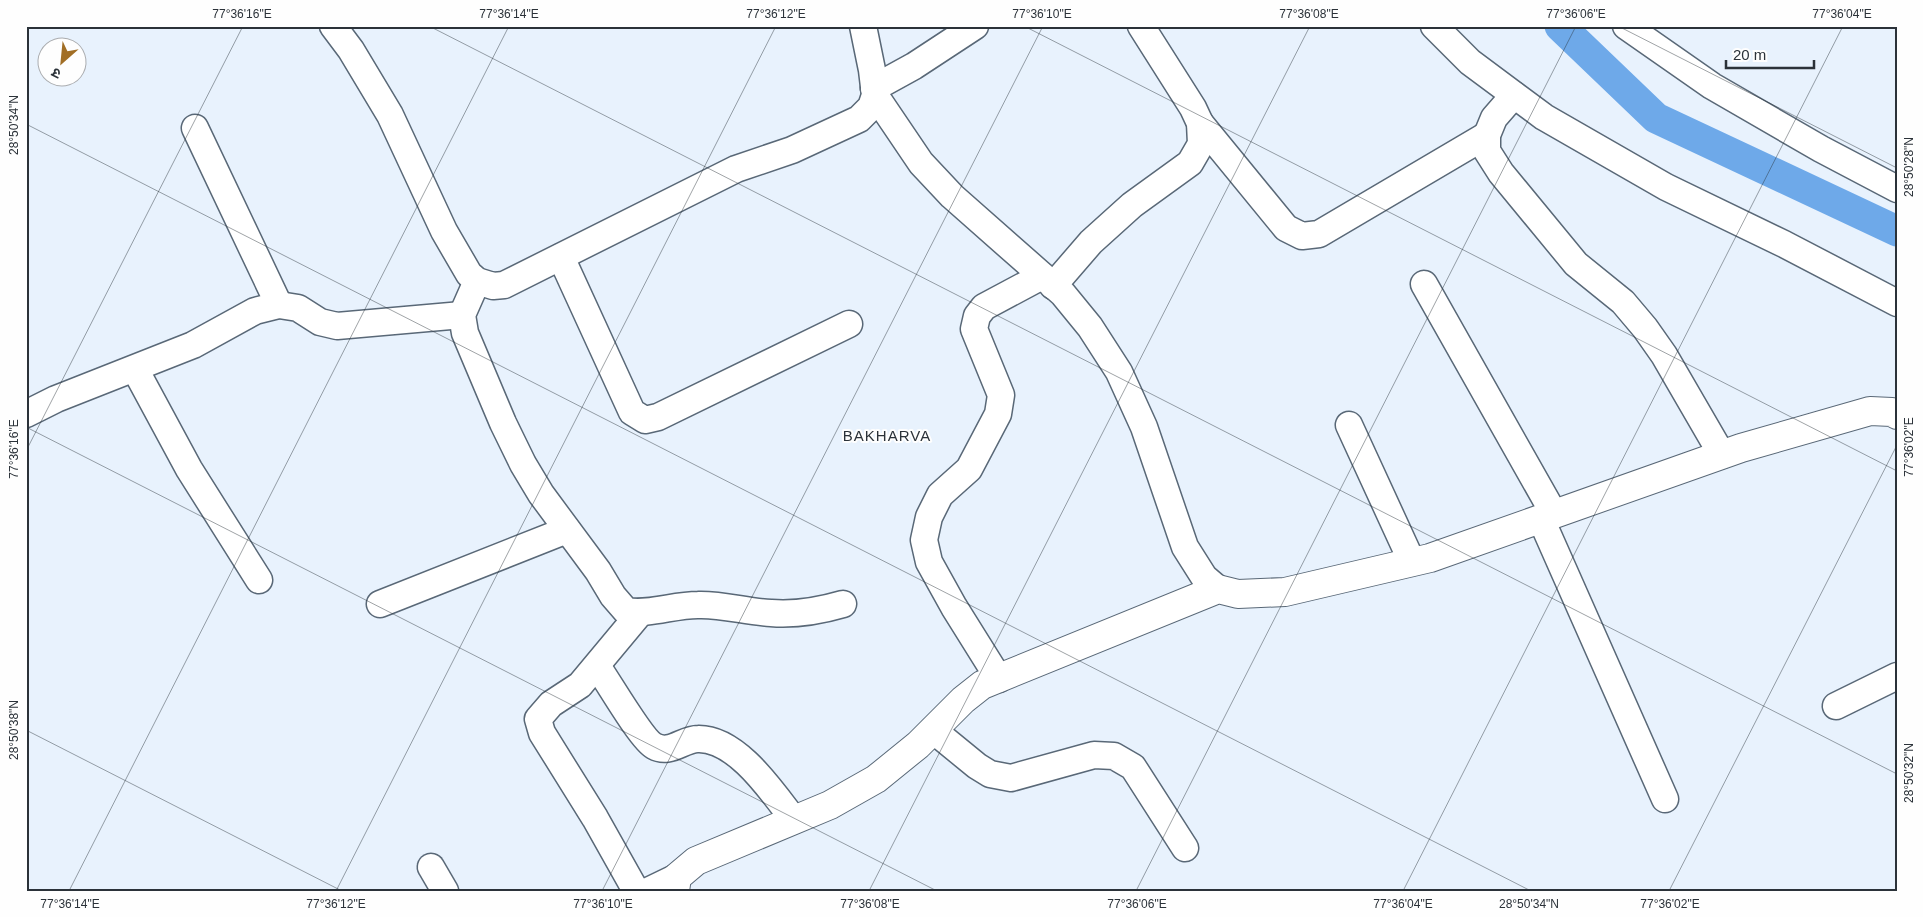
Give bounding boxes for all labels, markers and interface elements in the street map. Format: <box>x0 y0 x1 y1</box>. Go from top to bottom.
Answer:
text: 77°36'16"E <box>212 7 272 21</box>
text: 77°36'14"E <box>479 7 539 21</box>
text: 77°36'12"E <box>746 7 806 21</box>
text: 77°36'10"E <box>1012 7 1072 21</box>
text: 77°36'08"E <box>1279 7 1339 21</box>
text: 77°36'06"E <box>1546 7 1606 21</box>
text: 77°36'04"E <box>1812 7 1872 21</box>
north arrow <box>38 38 88 88</box>
scale bar <box>1726 38 1813 70</box>
text: 20 m <box>1733 46 1766 63</box>
text: उ <box>48 64 63 83</box>
text: 28°50'34"N <box>7 95 21 155</box>
text: 28°50'28"N <box>1902 137 1916 197</box>
text: 77°36'02"E <box>1902 417 1916 477</box>
text: 77°36'16"E <box>7 419 21 479</box>
district label: BAKHARVA <box>843 427 931 444</box>
text: 28°50'38"N <box>7 700 21 760</box>
text: 28°50'32"N <box>1902 743 1916 803</box>
text: 77°36'14"E <box>40 897 100 911</box>
text: 77°36'12"E <box>306 897 366 911</box>
text: 77°36'10"E <box>573 897 633 911</box>
text: 77°36'08"E <box>840 897 900 911</box>
text: 77°36'06"E <box>1107 897 1167 911</box>
text: 77°36'04"E <box>1373 897 1433 911</box>
text: 28°50'34"N <box>1499 897 1559 911</box>
text: 77°36'02"E <box>1640 897 1700 911</box>

